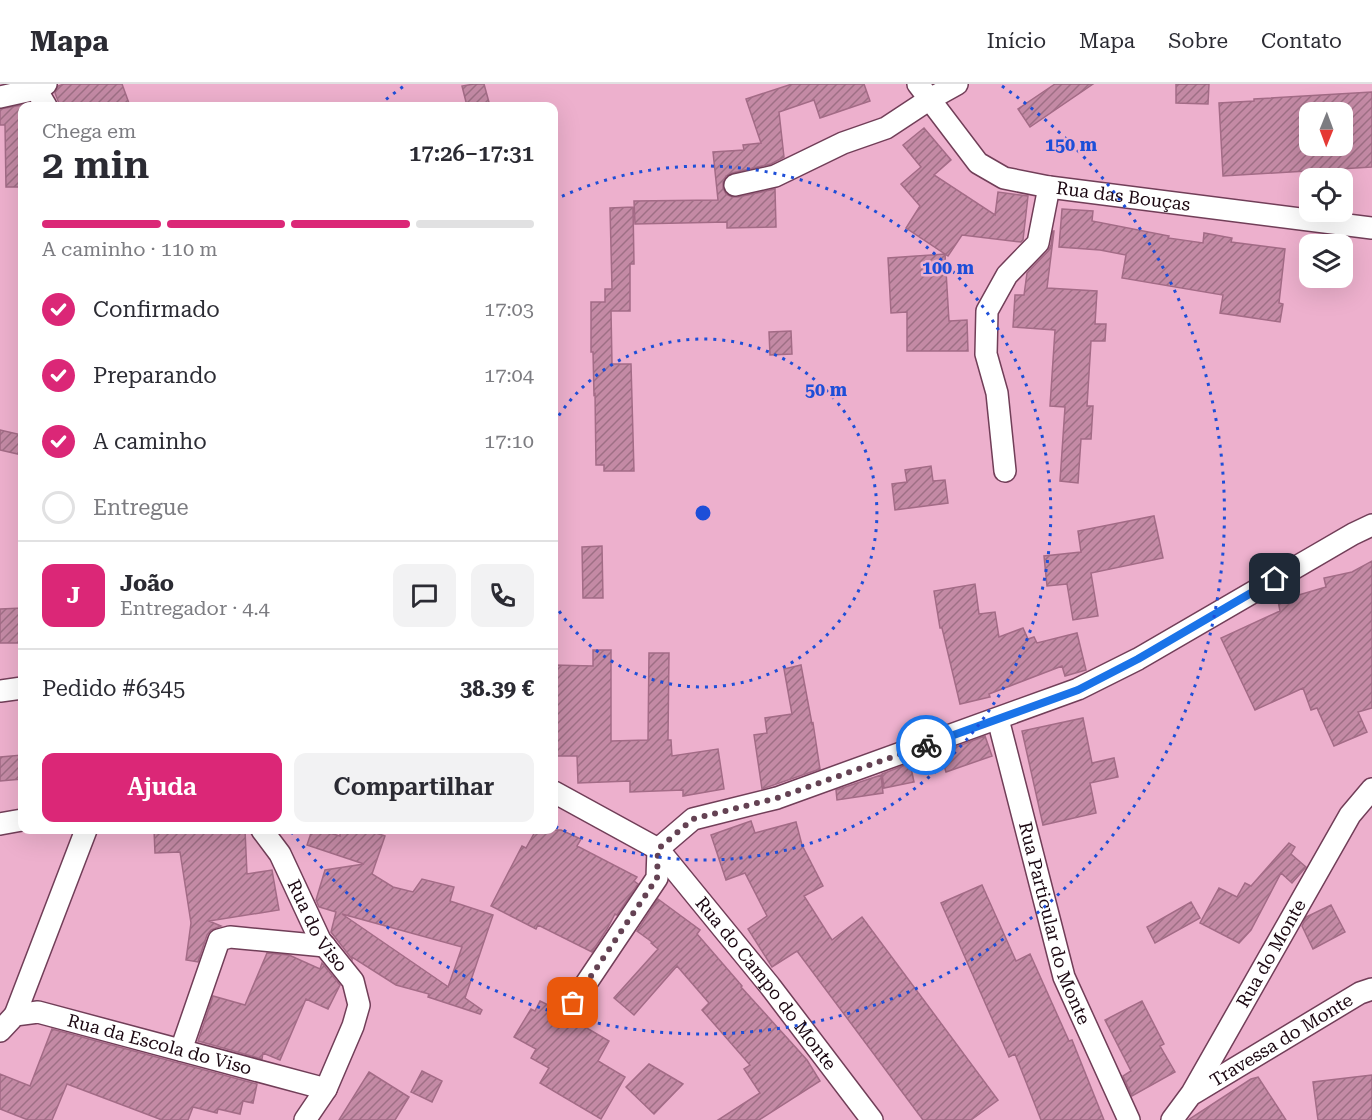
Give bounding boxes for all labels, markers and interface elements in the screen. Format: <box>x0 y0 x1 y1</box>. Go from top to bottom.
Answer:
text: Mapa <box>30 25 109 58</box>
text: Início <box>987 29 1046 53</box>
text: Mapa <box>1079 29 1135 53</box>
text: Sobre <box>1168 29 1228 53</box>
text: Contato <box>1261 29 1342 53</box>
north arrow <box>1299 102 1353 156</box>
map controls <box>1299 102 1353 288</box>
text: Chega em <box>42 119 136 143</box>
text: 150 m <box>1045 134 1098 155</box>
text: 17:26–17:31 <box>409 141 534 166</box>
text: 2 min <box>42 142 149 188</box>
button: locate <box>1299 168 1353 222</box>
street label: Rua das Bouças <box>1055 177 1192 215</box>
button: layers <box>1299 234 1353 288</box>
text: A caminho · 110 m <box>42 237 218 261</box>
text: 100 m <box>922 257 975 278</box>
icon: check <box>42 293 75 326</box>
text: Confirmado <box>93 297 220 322</box>
text: 17:03 <box>484 297 534 321</box>
icon: check <box>42 359 75 392</box>
text: Preparando <box>93 363 217 388</box>
text: 17:04 <box>484 363 534 387</box>
text: 50 m <box>805 379 848 400</box>
icon: check <box>42 425 75 458</box>
text: A caminho <box>93 429 207 454</box>
text: 17:10 <box>484 429 534 453</box>
text: Entregue <box>93 495 189 520</box>
centre of rings <box>693 503 713 523</box>
pin <box>1249 553 1300 604</box>
icon: home <box>1258 562 1291 595</box>
button: chat <box>393 564 456 627</box>
button: phone <box>471 564 534 627</box>
text: João <box>120 571 174 596</box>
text: J <box>67 583 80 608</box>
text: Entregador · 4.4 <box>120 596 270 620</box>
text: Pedido #6345 <box>42 676 185 701</box>
text: 38.39 € <box>460 676 534 701</box>
courier <box>896 715 956 775</box>
icon: bike <box>910 729 943 762</box>
button: Ajuda <box>42 753 282 822</box>
button: Compartilhar <box>294 753 534 822</box>
street label: Rua Particular do Monte <box>1015 820 1095 1028</box>
street label: Rua do Viso <box>283 876 352 976</box>
street label: Rua do Campo do Monte <box>691 892 841 1074</box>
street label: Rua do Monte <box>1232 895 1310 1011</box>
pin <box>547 977 598 1028</box>
icon: bag <box>556 986 589 1019</box>
street label: Travessa do Monte <box>1206 989 1356 1091</box>
street label: Rua da Escola do Viso <box>65 1009 254 1079</box>

